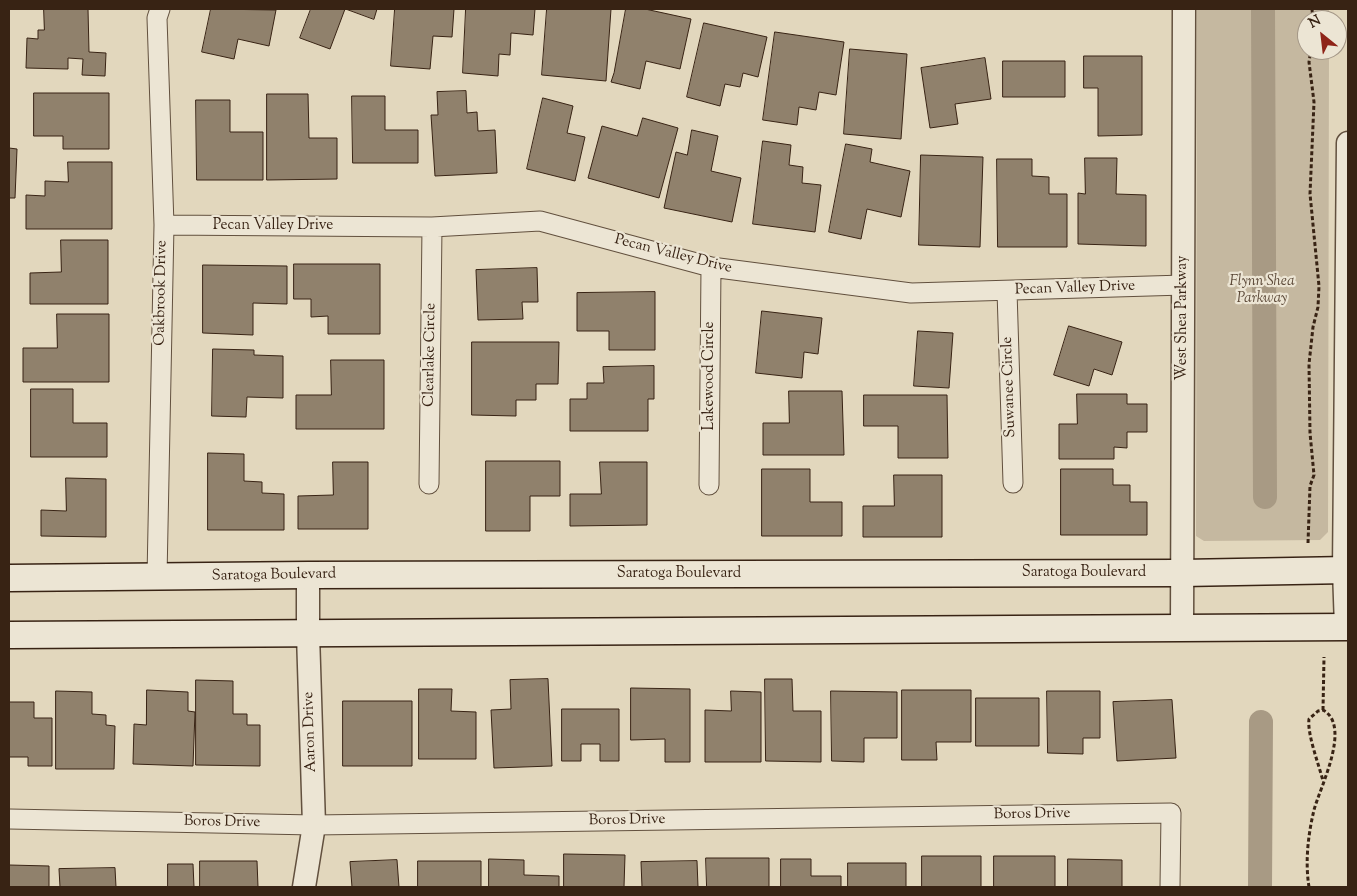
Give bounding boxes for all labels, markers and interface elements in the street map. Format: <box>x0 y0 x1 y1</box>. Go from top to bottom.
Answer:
north arrow <box>1297 10 1347 60</box>
text: N <box>1305 11 1325 34</box>
street label: Pecan Valley Drive <box>213 217 333 235</box>
street label: Pecan Valley Drive <box>612 232 734 278</box>
street label: Oakbrook Drive <box>152 240 172 346</box>
street label: West Shea Parkway <box>1174 256 1192 380</box>
park label: Flynn Shea Parkway <box>1229 273 1295 308</box>
street label: Pecan Valley Drive <box>1015 278 1135 300</box>
street label: Clearlake Circle <box>421 303 441 407</box>
street label: Lakewood Circle <box>701 322 719 430</box>
street label: Suwanee Circle <box>999 336 1021 438</box>
street label: Saratoga Boulevard <box>1022 564 1146 582</box>
street label: Saratoga Boulevard <box>617 565 741 583</box>
street label: Saratoga Boulevard <box>212 566 336 586</box>
street label: Aaron Drive <box>301 691 321 773</box>
street label: Boros Drive <box>994 805 1070 825</box>
street label: Boros Drive <box>589 811 665 831</box>
street label: Boros Drive <box>184 813 260 833</box>

